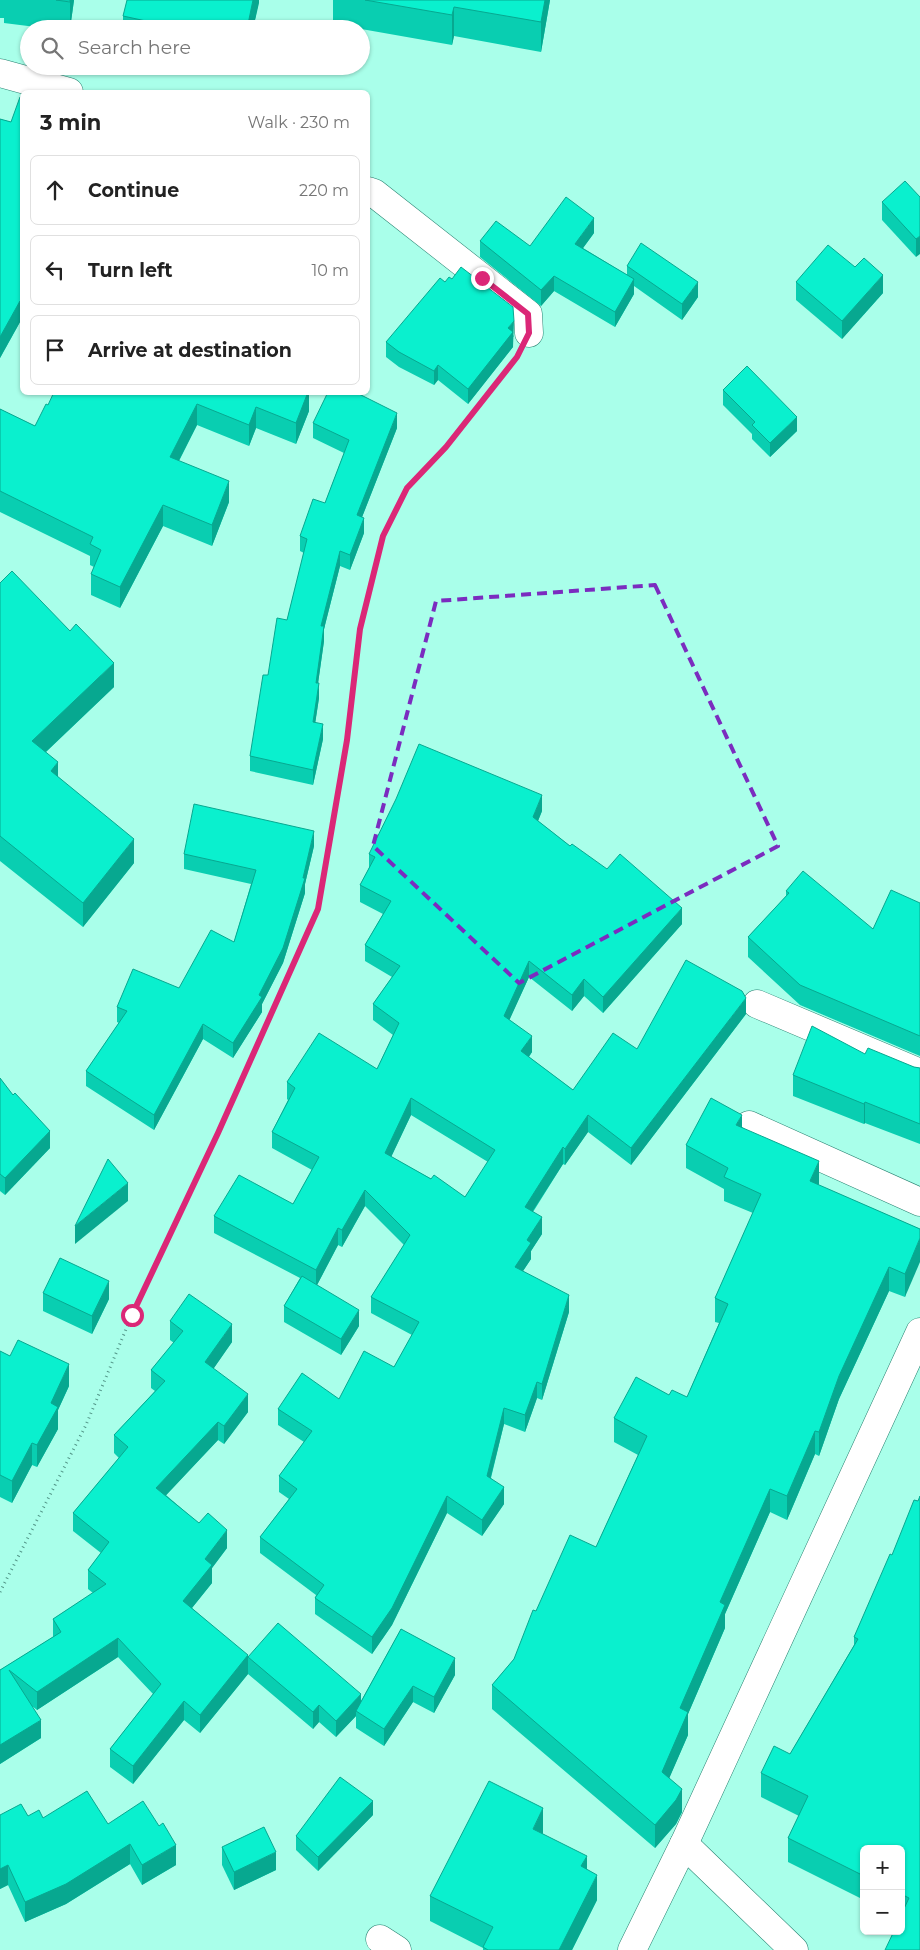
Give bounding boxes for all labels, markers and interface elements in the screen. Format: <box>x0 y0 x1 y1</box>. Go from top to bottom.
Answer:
search box <box>20 20 370 75</box>
icon: search <box>38 34 66 62</box>
text: Search here <box>78 36 191 59</box>
text: 3 min <box>40 110 101 135</box>
text: Walk · 230 m <box>248 113 350 132</box>
icon: ahead <box>41 176 69 204</box>
text: Continue <box>88 179 179 202</box>
text: 220 m <box>299 181 349 200</box>
icon: left <box>41 256 69 284</box>
text: Turn left <box>88 259 173 282</box>
text: 10 m <box>311 261 349 280</box>
route end <box>471 267 494 290</box>
icon: arrive <box>41 336 69 364</box>
text: Arrive at destination <box>88 339 292 362</box>
route start <box>121 1304 144 1327</box>
map controls <box>860 1845 905 1935</box>
button: + <box>860 1845 905 1890</box>
button: − <box>860 1890 905 1935</box>

